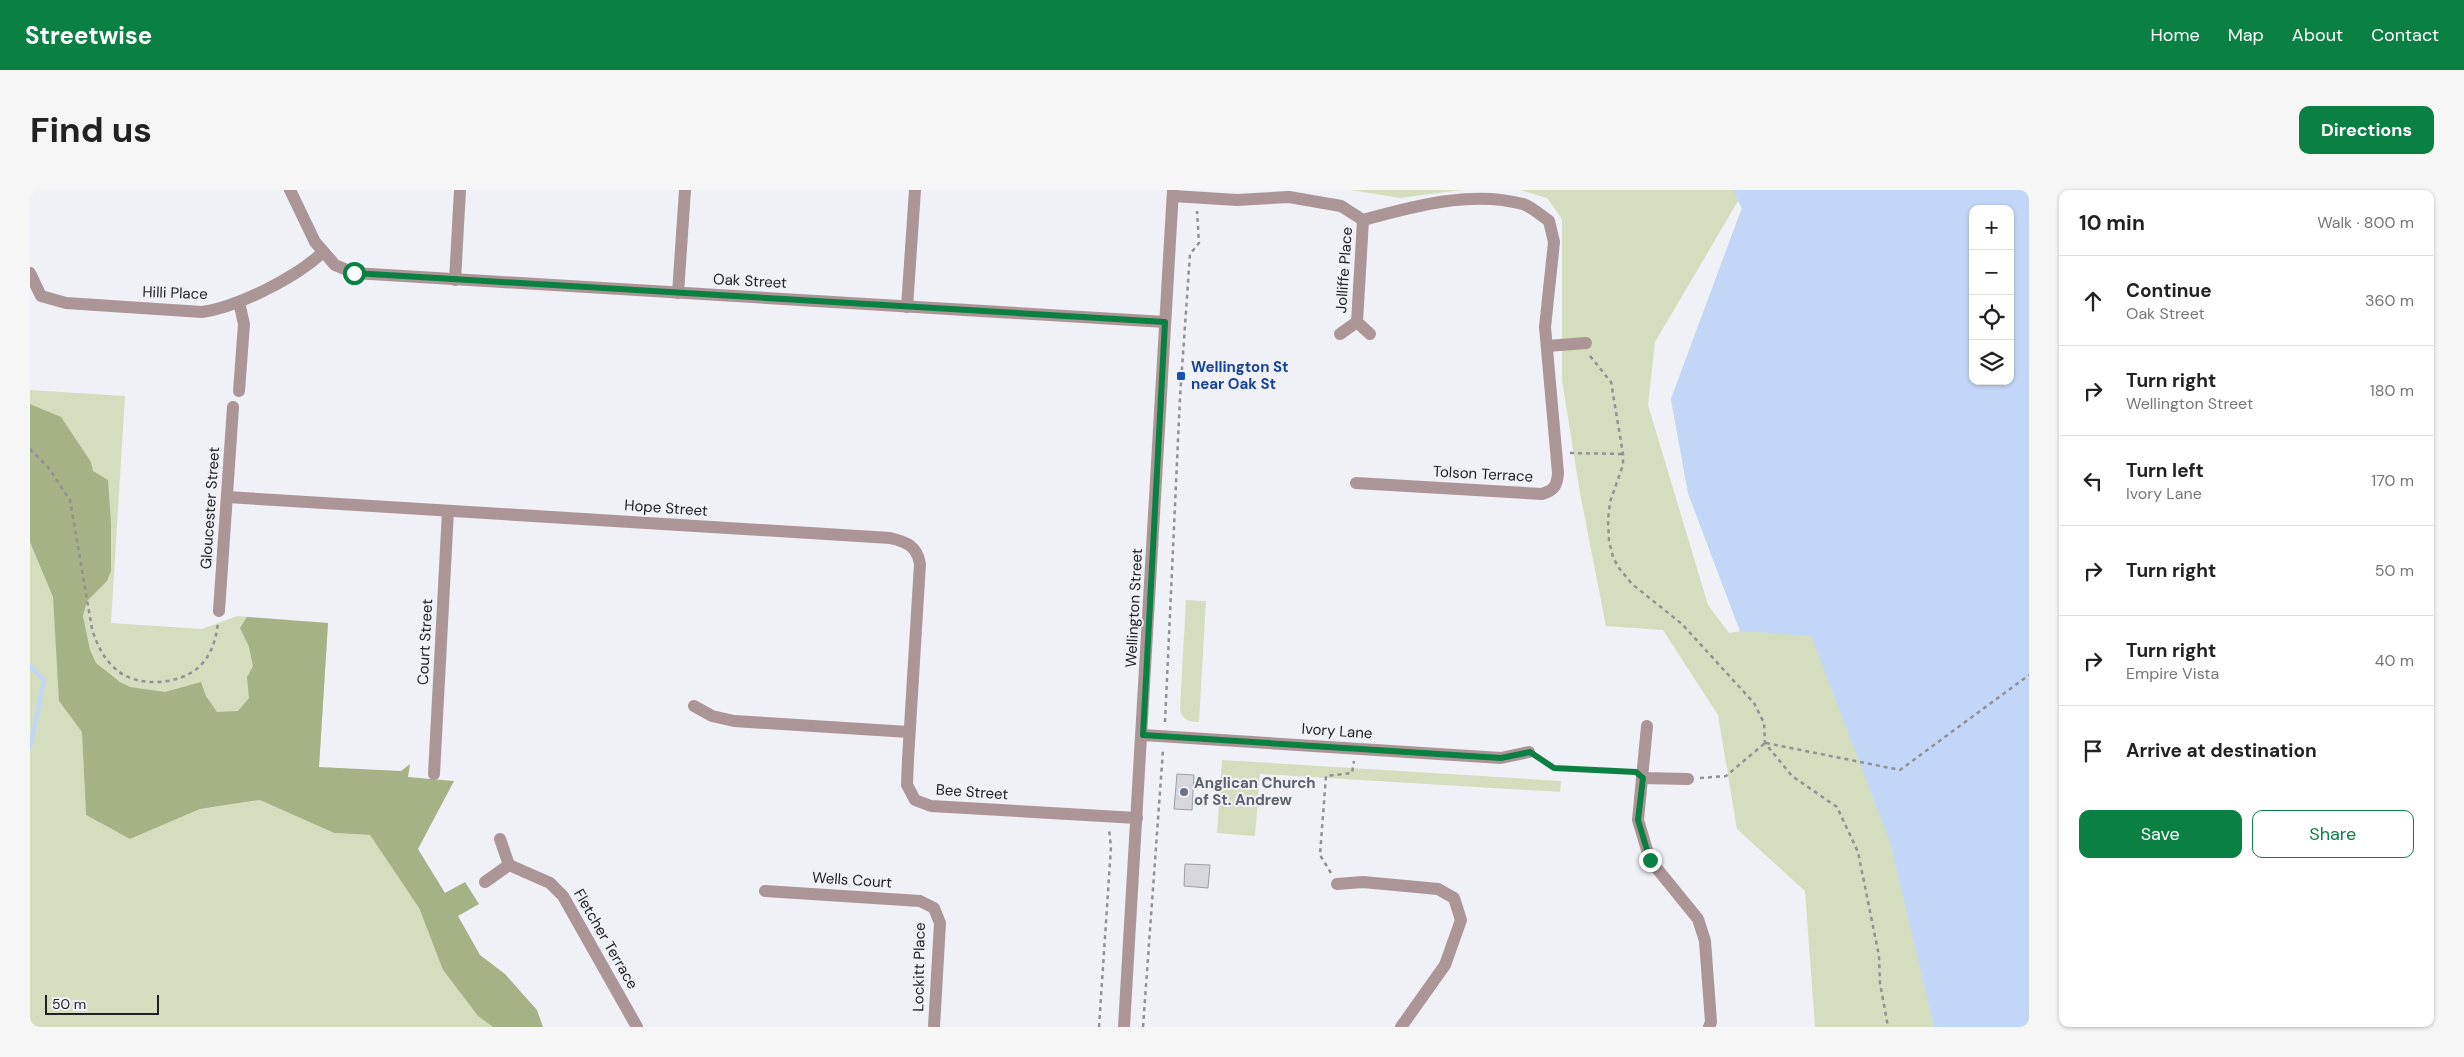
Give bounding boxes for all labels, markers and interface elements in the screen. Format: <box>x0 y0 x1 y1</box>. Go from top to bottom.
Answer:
text: Streetwise <box>25 20 152 51</box>
text: Home <box>2150 23 2200 47</box>
text: Map <box>2228 23 2264 47</box>
text: About <box>2292 23 2343 47</box>
text: Contact <box>2371 23 2439 47</box>
button: Directions <box>2299 106 2434 154</box>
text: Find us <box>30 107 152 153</box>
map controls <box>1969 205 2014 385</box>
button: + <box>1969 205 2014 250</box>
text: 10 min <box>2079 209 2145 237</box>
text: Walk · 800 m <box>2317 212 2414 233</box>
street label: Jolliffe Place <box>1331 226 1357 314</box>
button: − <box>1969 250 2014 295</box>
route start <box>343 262 366 285</box>
street label: Oak Street <box>713 269 788 293</box>
text: Continue <box>2126 278 2212 303</box>
street label: Hilli Place <box>142 282 208 304</box>
icon: ahead <box>2079 287 2107 315</box>
text: 360 m <box>2365 290 2414 311</box>
button: locate <box>1969 295 2014 340</box>
text: Oak Street <box>2126 303 2205 324</box>
button: layers <box>1969 340 2014 385</box>
place label: Wellington St near Oak St <box>1191 357 1289 394</box>
text: Turn right <box>2126 368 2216 393</box>
marker: Wellington St near Oak St <box>1175 370 1187 382</box>
icon: right <box>2079 377 2107 405</box>
text: 180 m <box>2370 380 2414 401</box>
text: Wellington Street <box>2126 393 2253 414</box>
street label: Gloucester Street <box>196 446 224 570</box>
text: Turn left <box>2126 458 2204 483</box>
street label: Tolson Terrace <box>1432 461 1534 487</box>
icon: left <box>2079 467 2107 495</box>
text: 170 m <box>2371 470 2414 491</box>
text: Ivory Lane <box>2126 483 2202 504</box>
street label: Hope Street <box>624 495 708 521</box>
street label: Wellington Street <box>1121 548 1147 668</box>
icon: right <box>2079 557 2107 585</box>
text: Turn right <box>2126 558 2216 583</box>
text: 50 m <box>2375 560 2414 581</box>
street label: Court Street <box>413 598 437 686</box>
text: Turn right <box>2126 638 2216 663</box>
icon: right <box>2079 647 2107 675</box>
text: 40 m <box>2375 650 2414 671</box>
text: Empire Vista <box>2126 663 2219 684</box>
street label: Ivory Lane <box>1301 719 1373 743</box>
icon: arrive <box>2079 737 2107 765</box>
text: Arrive at destination <box>2126 738 2317 763</box>
place label: Anglican Church of St. Andrew <box>1194 773 1316 810</box>
street label: Bee Street <box>935 779 1009 805</box>
marker: Anglican Church of St. Andrew <box>1178 786 1190 798</box>
button: Save <box>2079 810 2242 858</box>
button: Share <box>2252 810 2414 858</box>
route end <box>1639 849 1662 872</box>
street label: Wells Court <box>811 867 893 893</box>
street label: Fletcher Terrace <box>569 885 643 993</box>
street label: Lockitt Place <box>908 922 930 1012</box>
scale bar <box>45 992 159 1015</box>
text: 50 m <box>52 995 86 1013</box>

